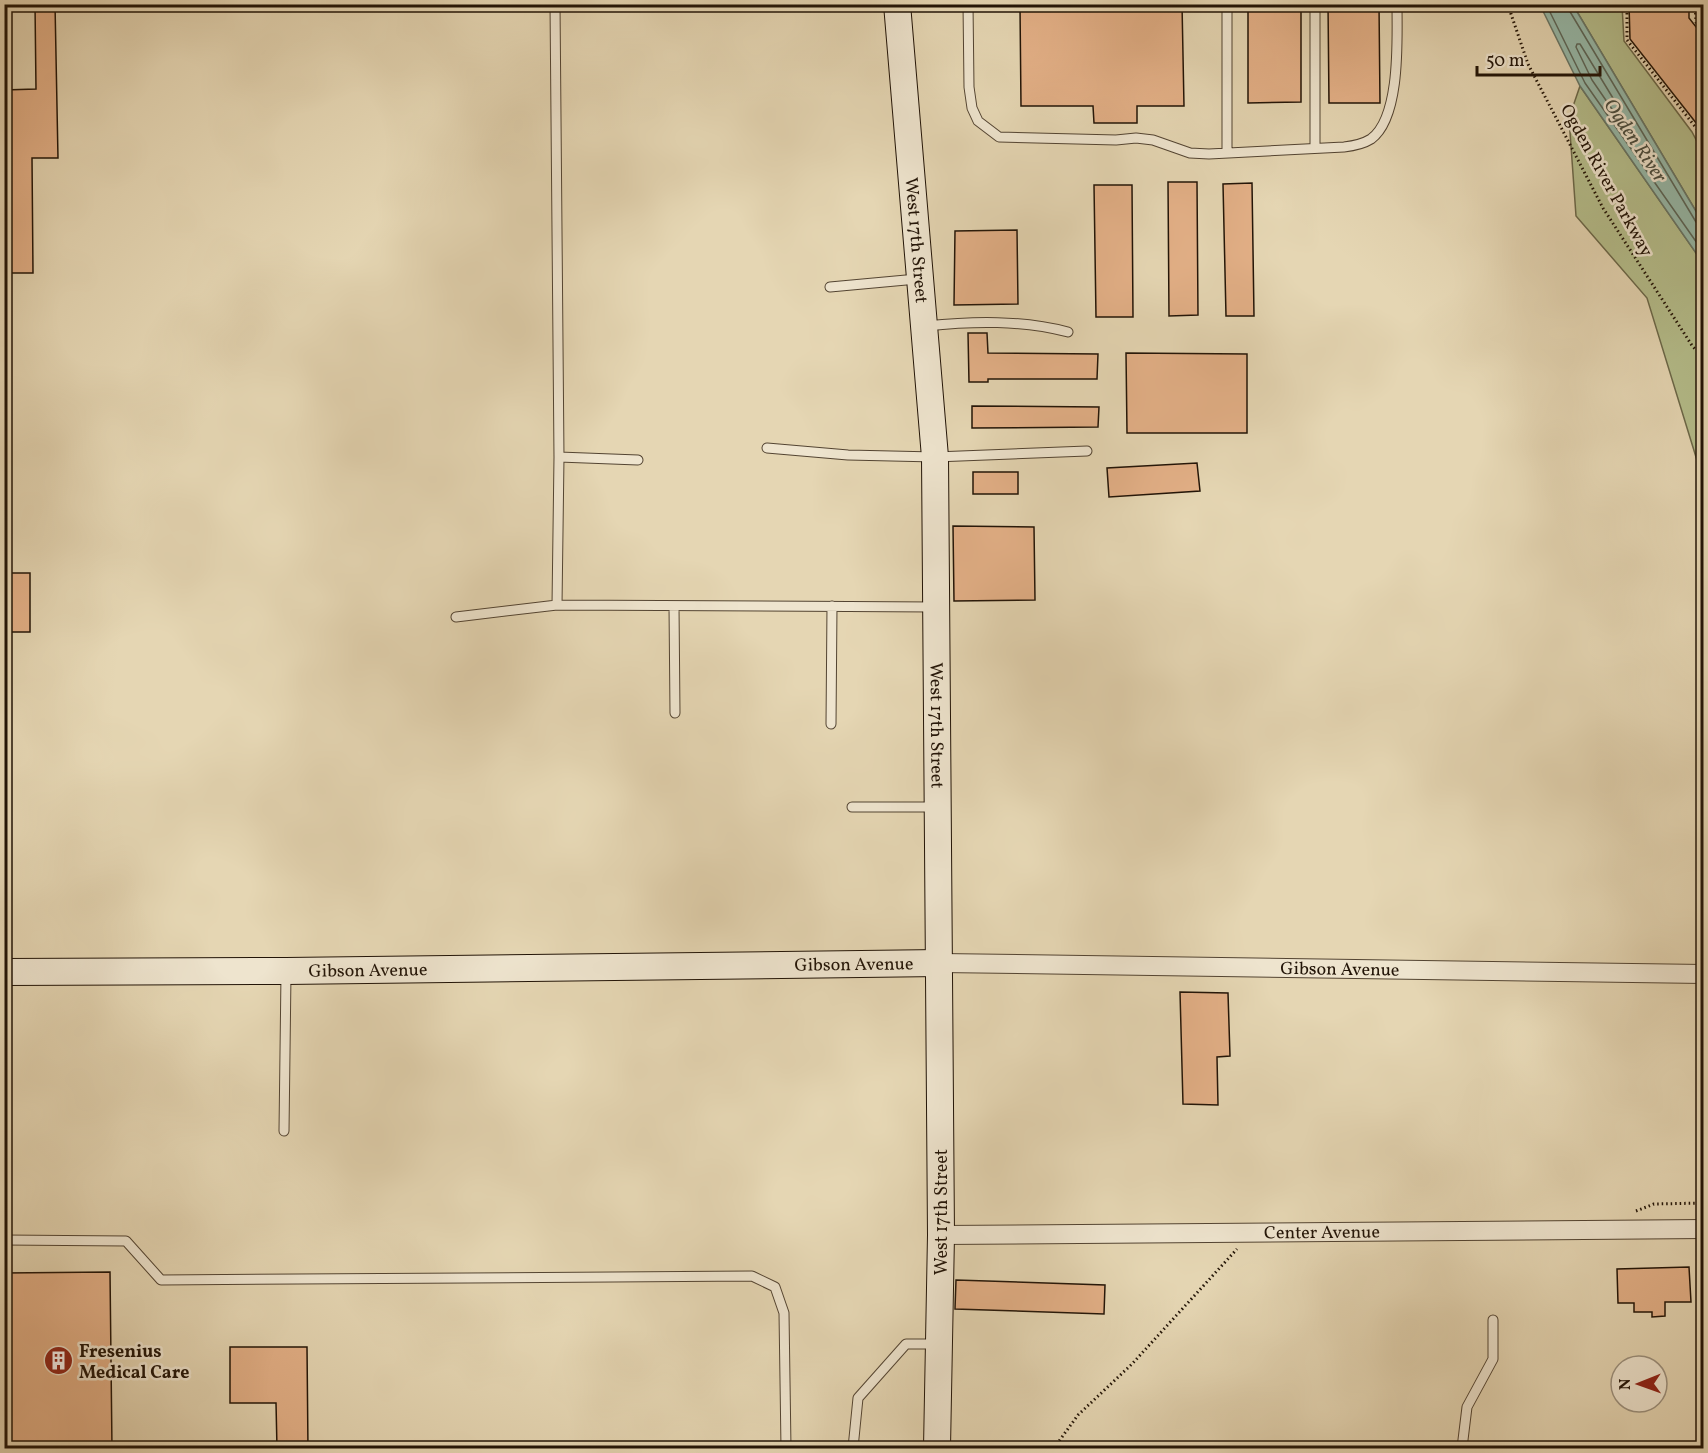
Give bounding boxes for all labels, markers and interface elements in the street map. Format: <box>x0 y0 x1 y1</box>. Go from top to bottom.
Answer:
scale bar <box>1477 39 1600 77</box>
text: 50 m <box>1486 49 1525 74</box>
water label: Ogden River <box>1596 93 1673 189</box>
street label: Ogden River Parkway <box>1553 100 1658 262</box>
street label: West 17th Street <box>898 176 933 304</box>
street label: West 17th Street <box>923 662 949 789</box>
street label: Gibson Avenue <box>794 952 914 979</box>
street label: Gibson Avenue <box>1280 957 1400 984</box>
street label: Gibson Avenue <box>308 958 428 985</box>
street label: West 17th Street <box>930 1149 955 1275</box>
street label: Center Avenue <box>1264 1221 1380 1246</box>
place label: Fresenius Medical Care <box>79 1340 189 1386</box>
building icon: Fresenius Medical Care <box>42 1345 74 1377</box>
north arrow <box>1609 1354 1669 1414</box>
text: N <box>1615 1378 1637 1390</box>

